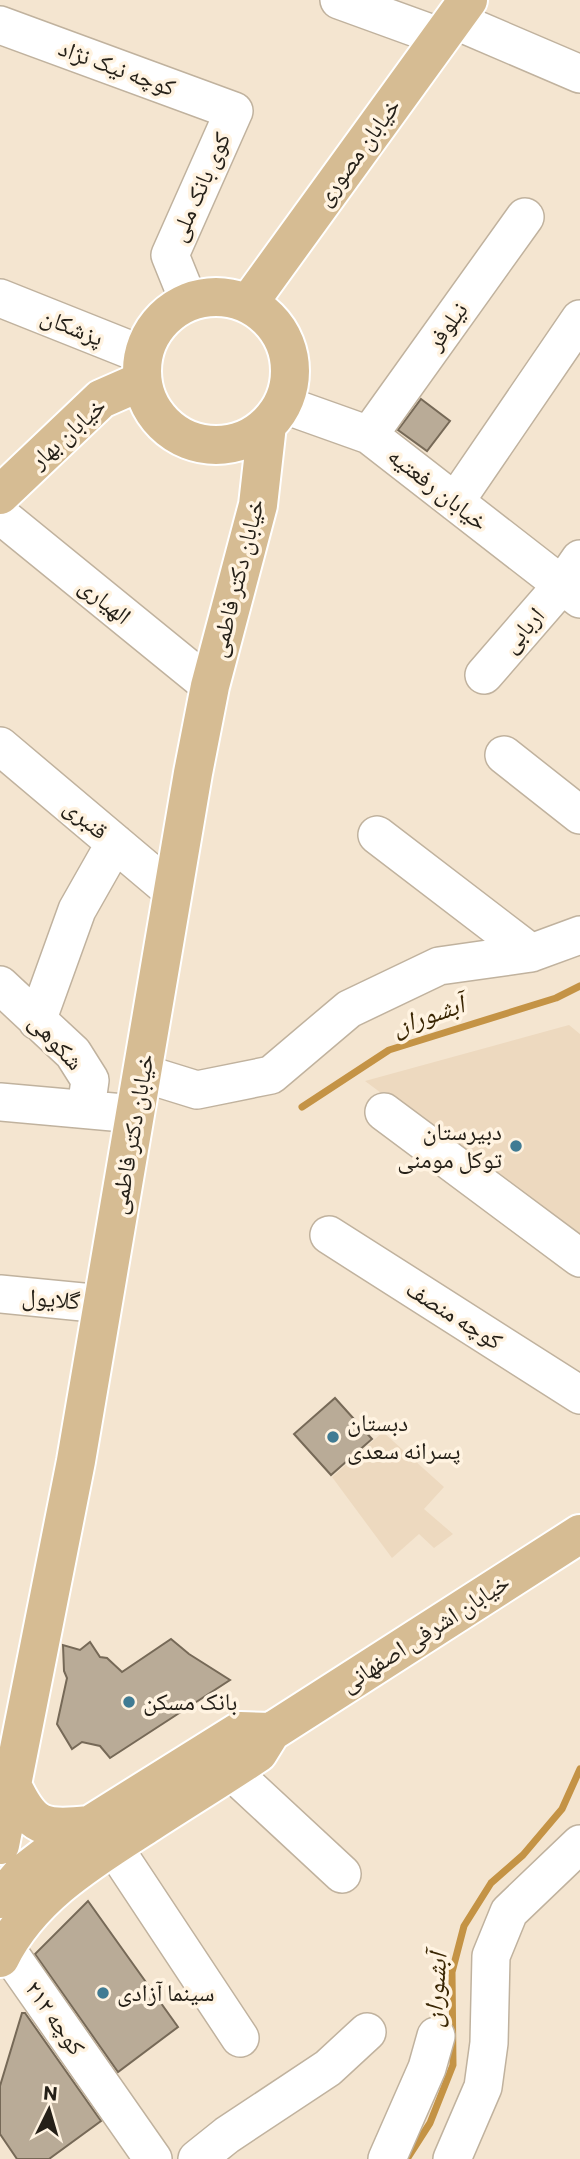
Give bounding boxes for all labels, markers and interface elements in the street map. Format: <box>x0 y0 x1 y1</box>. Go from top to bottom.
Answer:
street label: کوچه نیک نژاد <box>55 32 180 102</box>
street label: خیابان مصوری <box>308 92 406 211</box>
street label: کوی بانک ملی <box>162 127 236 246</box>
street label: نیلوفر <box>418 296 473 356</box>
street label: پزشکان <box>37 300 108 352</box>
street label: خیابان بهار <box>22 390 112 475</box>
street label: خیابان رفعتیه <box>383 440 495 537</box>
street label: خیابان دکتر فاطمی <box>202 495 270 660</box>
street label: الهیاری <box>73 570 138 630</box>
street label: اربابی <box>494 600 550 658</box>
street label: قنبری <box>58 791 115 845</box>
water label: آبشوران <box>387 985 474 1042</box>
street label: شکوهی <box>23 1007 90 1076</box>
street label: خیابان دکتر فاطمی <box>102 1051 160 1216</box>
place label: دبیرستان توکل مومنی <box>397 1116 502 1174</box>
marker: دبیرستان توکل مومنی <box>508 1138 524 1154</box>
street label: کوچه منصف <box>401 1273 508 1355</box>
street label: گلایول <box>21 1281 81 1315</box>
place label: دبستان پسرانه سعدی <box>347 1407 461 1465</box>
marker: دبستان پسرانه سعدی <box>325 1429 341 1445</box>
street label: خیابان اشرفی اصفهانی <box>334 1566 515 1698</box>
place label: بانک مسکن <box>143 1686 237 1716</box>
marker: بانک مسکن <box>121 1694 137 1710</box>
water label: آبشوران <box>415 1945 454 2028</box>
street label: کوچه ۲۱۲ <box>20 1974 92 2060</box>
place label: سینما آزادی <box>117 1977 214 2007</box>
marker: سینما آزادی <box>95 1985 111 2001</box>
north arrow <box>14 2075 84 2145</box>
text: N <box>42 2080 59 2105</box>

